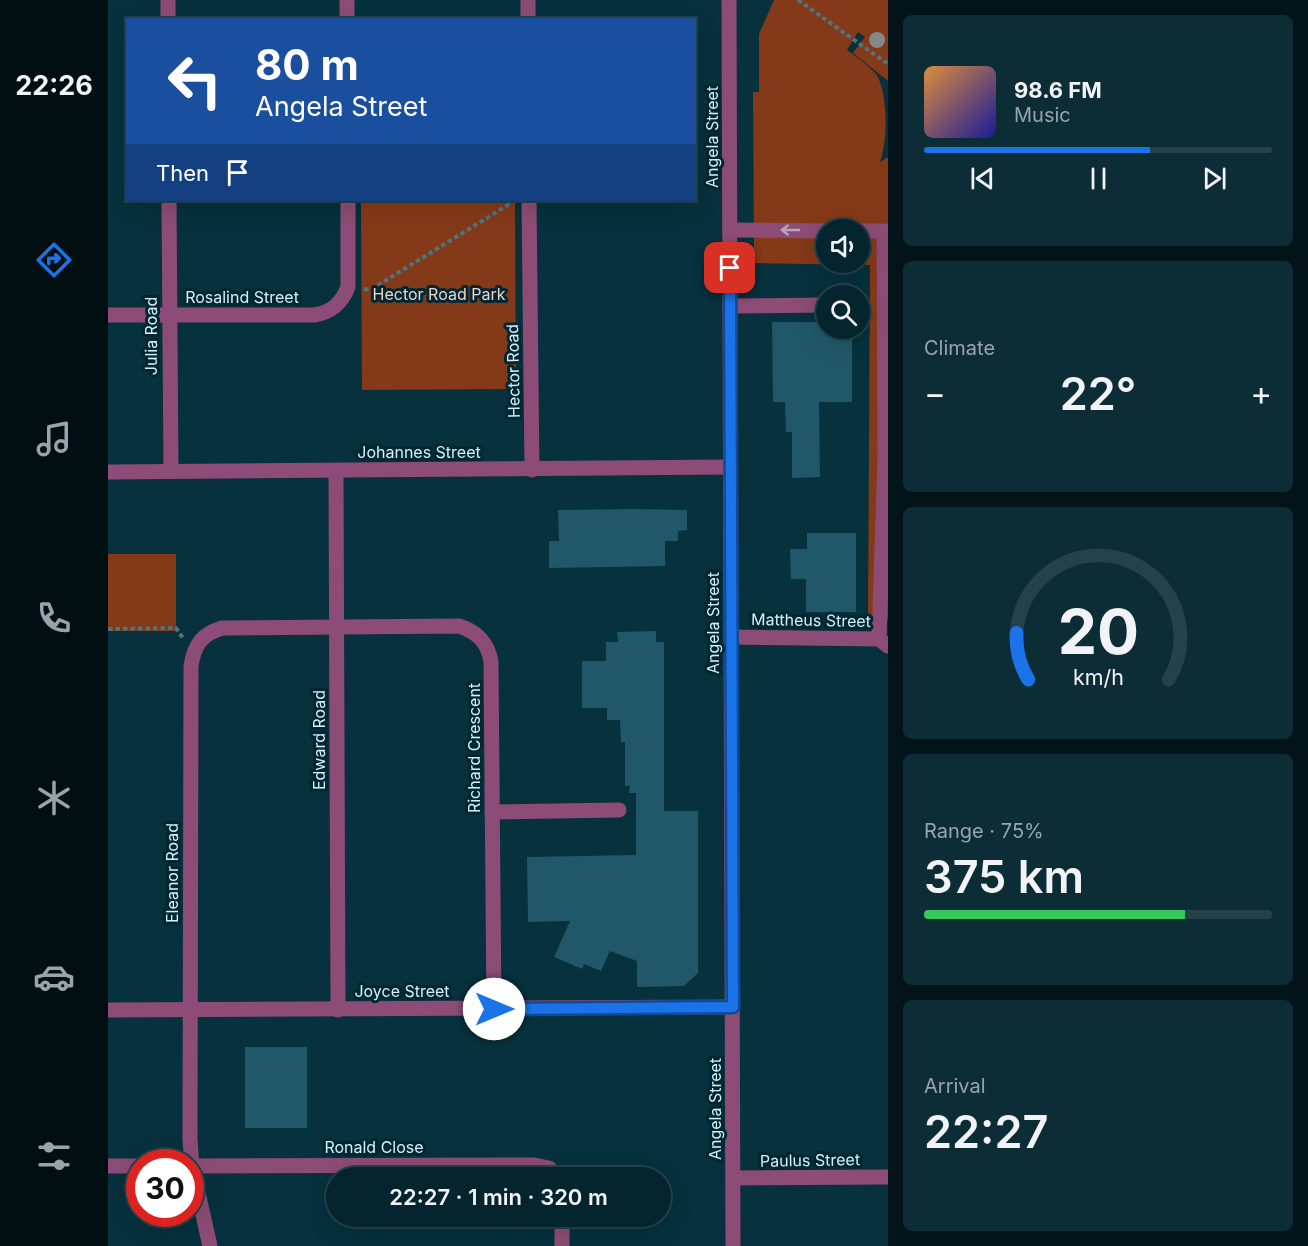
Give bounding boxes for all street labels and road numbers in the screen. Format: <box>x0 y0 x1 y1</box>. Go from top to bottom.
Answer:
street label: Angela Street <box>702 86 722 188</box>
street label: Rosalind Street <box>185 287 299 307</box>
street label: Julia Road <box>141 297 161 375</box>
street label: Hector Road <box>502 324 524 418</box>
street label: Johannes Street <box>357 442 481 462</box>
street label: Angela Street <box>703 572 723 674</box>
street label: Mattheus Street <box>751 609 871 631</box>
street label: Richard Crescent <box>464 683 484 813</box>
street label: Edward Road <box>309 690 329 790</box>
street label: Eleanor Road <box>162 823 182 923</box>
street label: Joyce Street <box>354 981 450 1001</box>
street label: Angela Street <box>705 1058 725 1160</box>
street label: Ronald Close <box>324 1137 424 1157</box>
street label: Paulus Street <box>760 1149 860 1171</box>

